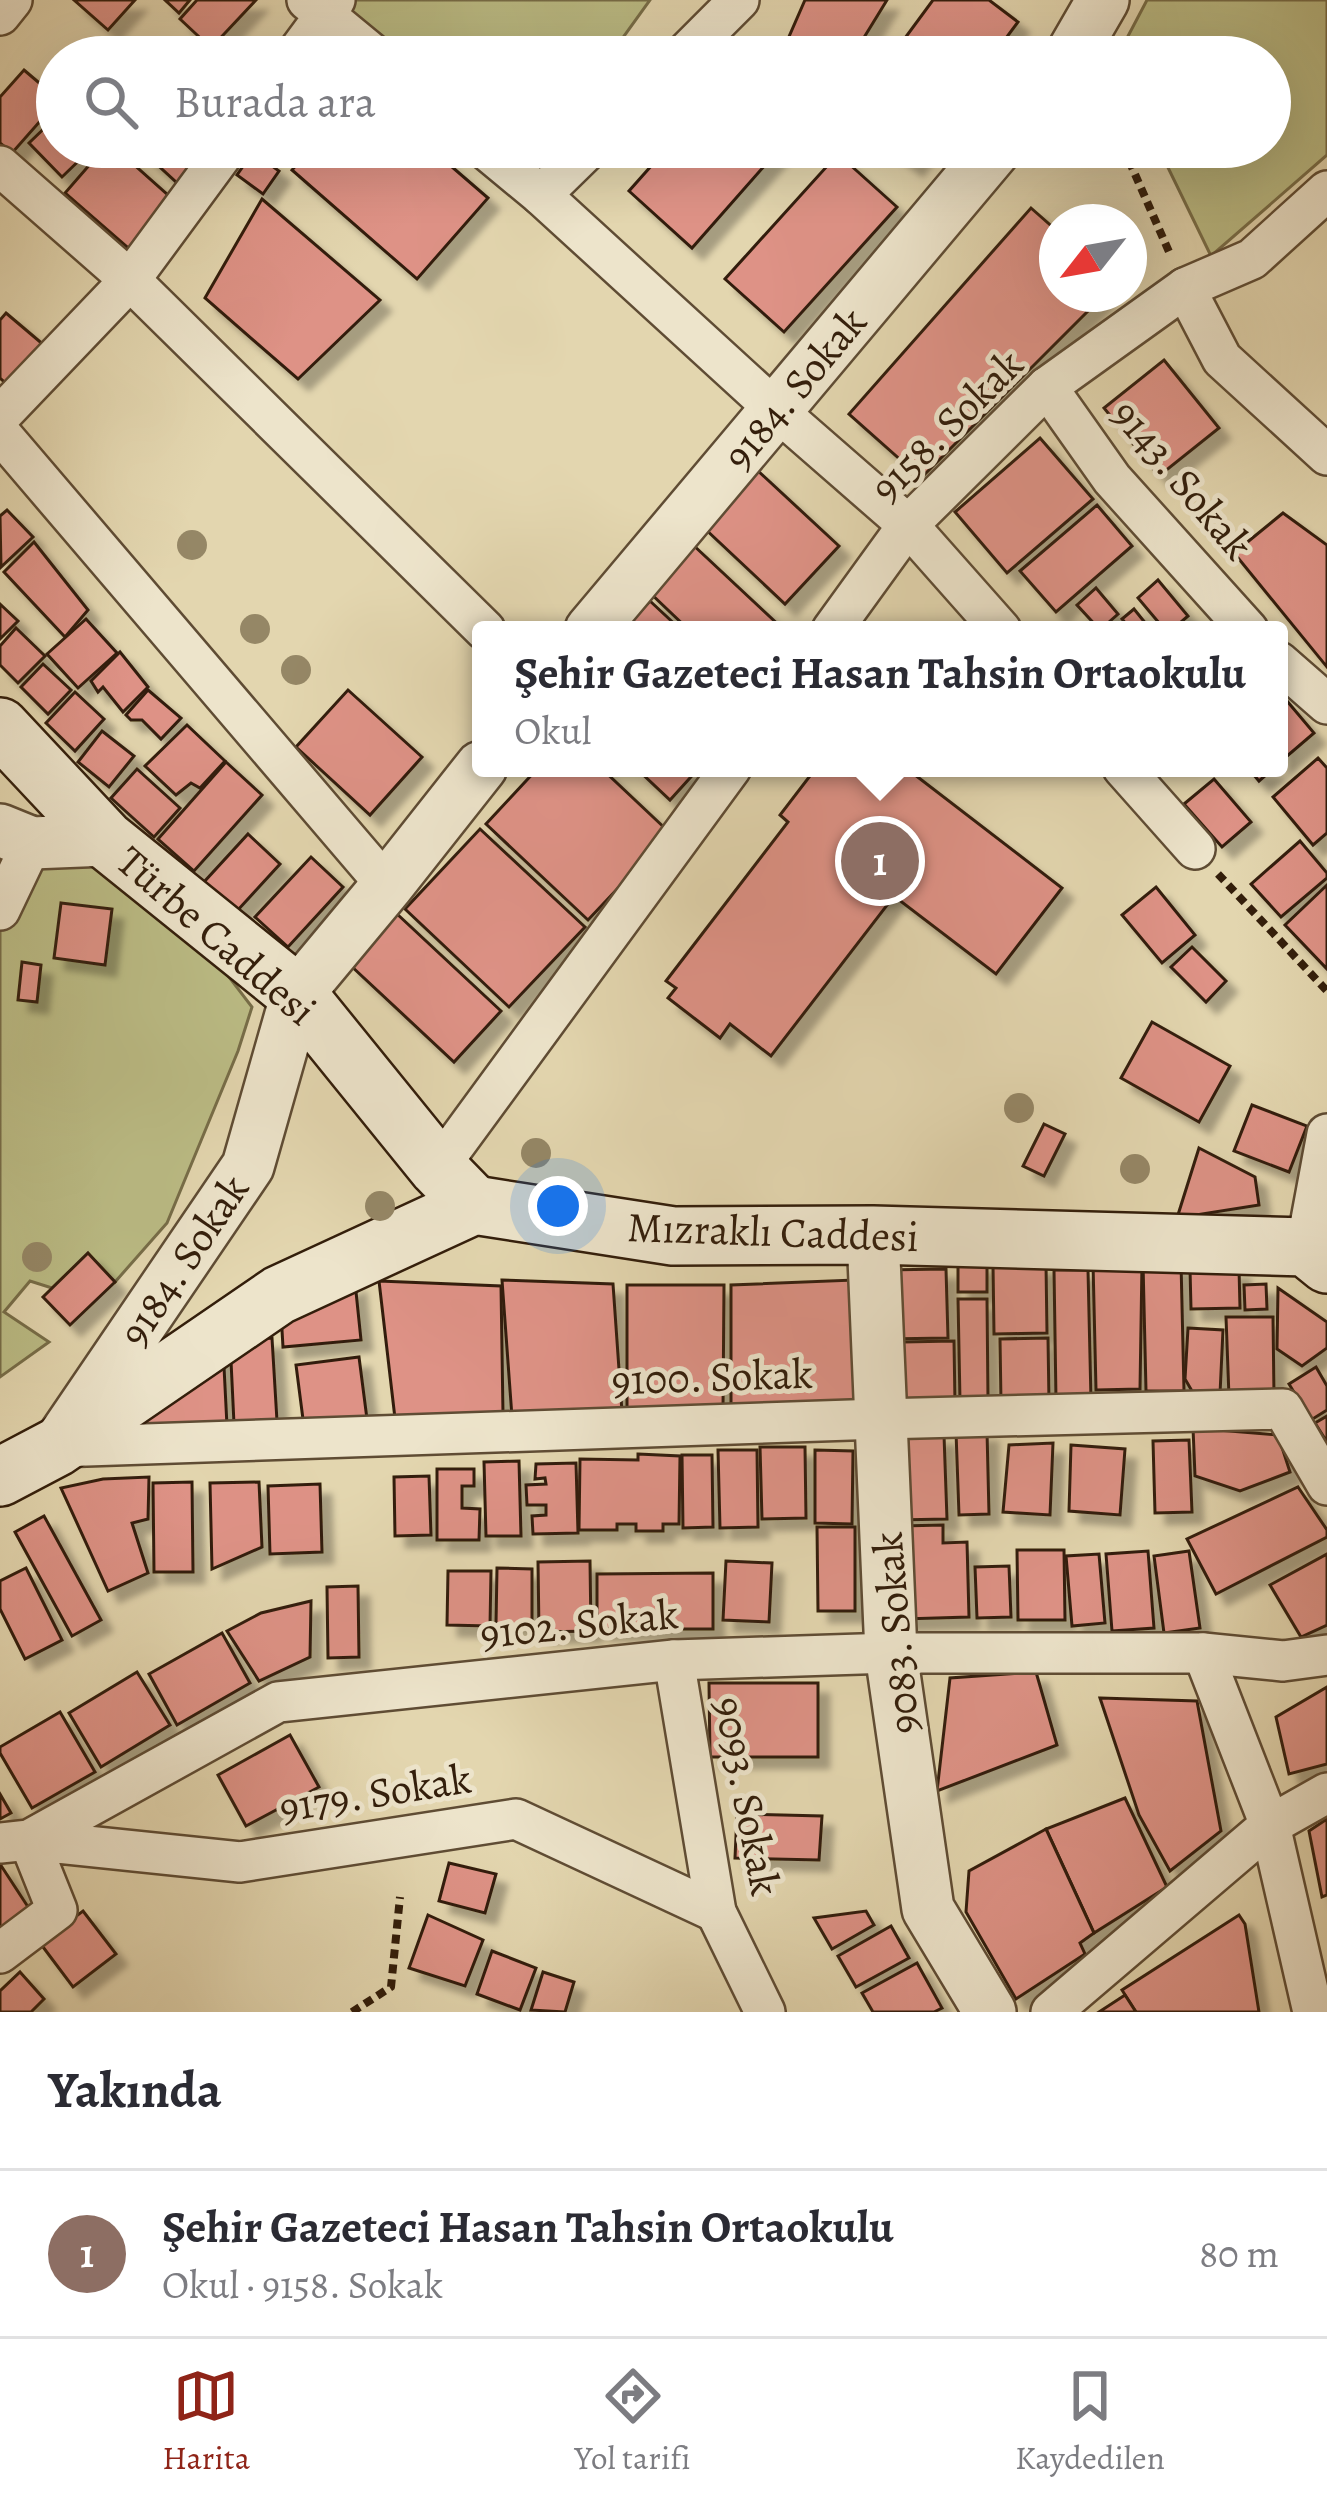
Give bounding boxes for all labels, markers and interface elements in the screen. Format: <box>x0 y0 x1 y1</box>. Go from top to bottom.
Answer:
search box <box>36 36 1291 168</box>
icon: search <box>78 69 144 135</box>
text: Burada ara <box>174 71 376 133</box>
north arrow <box>1039 204 1147 312</box>
street label: 9184. Sokak <box>710 295 879 482</box>
street label: 9158. Sokak <box>857 336 1036 514</box>
street label: 9143. Sokak <box>1099 387 1267 572</box>
popup <box>472 621 1288 777</box>
text: Şehir Gazeteci Hasan Tahsin Ortaokulu <box>514 642 1246 704</box>
text: Okul <box>514 704 591 757</box>
pin: 1 <box>841 816 919 906</box>
street label: Türbe Caddesi <box>105 833 329 1038</box>
street label: 9184. Sokak <box>105 1163 262 1357</box>
your location <box>528 1176 588 1236</box>
street label: Mızraklı Caddesi <box>626 1198 920 1265</box>
street label: 9100. Sokak <box>610 1344 814 1408</box>
street label: 9083. Sokak <box>858 1530 933 1736</box>
street label: 9102. Sokak <box>477 1585 681 1662</box>
street label: 9093. Sokak <box>700 1692 795 1900</box>
street label: 9179. Sokak <box>275 1749 475 1836</box>
text: Yakında <box>48 2055 222 2125</box>
text: Şehir Gazeteci Hasan Tahsin Ortaokulu <box>162 2196 894 2258</box>
text: 1 <box>80 2227 94 2280</box>
text: 80 m <box>1199 2227 1279 2280</box>
text: Okul · 9158. Sokak <box>162 2258 443 2311</box>
tab: Harita <box>162 2363 250 2480</box>
tab: Yol tarifi <box>575 2363 690 2480</box>
tab: Kaydedilen <box>1015 2363 1165 2480</box>

